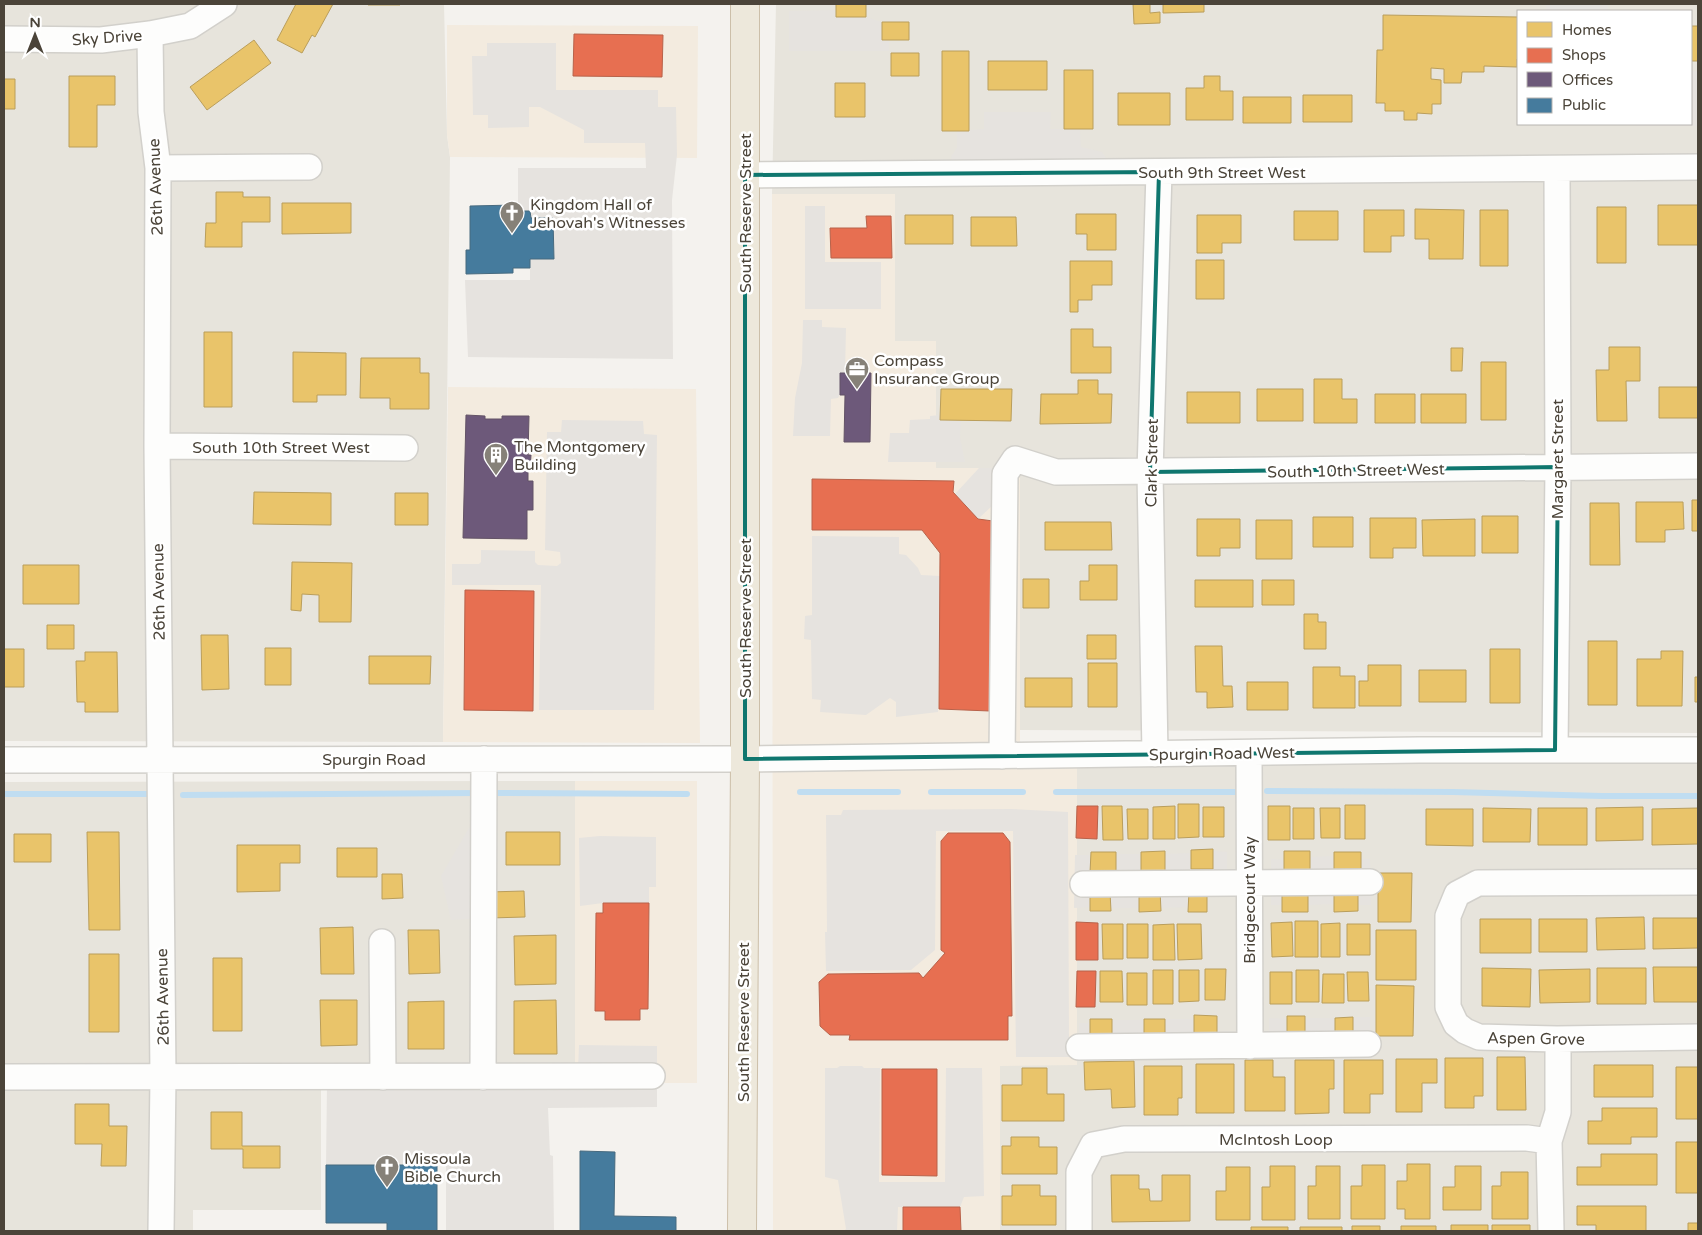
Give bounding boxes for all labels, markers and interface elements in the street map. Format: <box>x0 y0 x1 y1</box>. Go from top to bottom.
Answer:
north arrow <box>10 10 60 60</box>
legend <box>1517 10 1692 125</box>
text: N <box>29 14 41 31</box>
text: Homes <box>1562 21 1612 39</box>
street label: Sky Drive <box>71 26 143 50</box>
text: Shops <box>1562 46 1606 64</box>
text: Offices <box>1562 71 1613 89</box>
text: Public <box>1562 96 1606 114</box>
street label: South Reserve Street <box>736 133 756 293</box>
street label: 26th Avenue <box>144 138 168 236</box>
street label: South 9th Street West <box>1138 163 1306 183</box>
place label: Kingdom Hall of Jehovah's Witnesses <box>530 195 685 233</box>
church icon: Kingdom Hall of Jehovah's Witnesses <box>499 200 525 234</box>
place label: Compass Insurance Group <box>874 351 1000 389</box>
office icon: Compass Insurance Group <box>844 356 870 390</box>
street label: Margaret Street <box>1548 399 1568 519</box>
street label: Clark Street <box>1141 418 1163 508</box>
place label: The Montgomery Building <box>514 437 646 475</box>
street label: South 10th Street West <box>192 438 370 458</box>
building icon: The Montgomery Building <box>483 442 509 476</box>
street label: South 10th Street West <box>1267 459 1445 483</box>
street label: South Reserve Street <box>736 538 756 698</box>
street label: 26th Avenue <box>148 543 170 641</box>
street label: Spurgin Road West <box>1149 743 1295 765</box>
street label: Spurgin Road <box>322 750 426 770</box>
street label: Bridgecourt Way <box>1240 836 1260 964</box>
street label: South Reserve Street <box>734 942 754 1102</box>
street label: 26th Avenue <box>152 948 174 1046</box>
street label: Aspen Grove <box>1487 1028 1585 1050</box>
street label: McIntosh Loop <box>1219 1130 1333 1150</box>
place label: Missoula Bible Church <box>404 1149 501 1187</box>
church icon: Missoula Bible Church <box>374 1154 400 1188</box>

